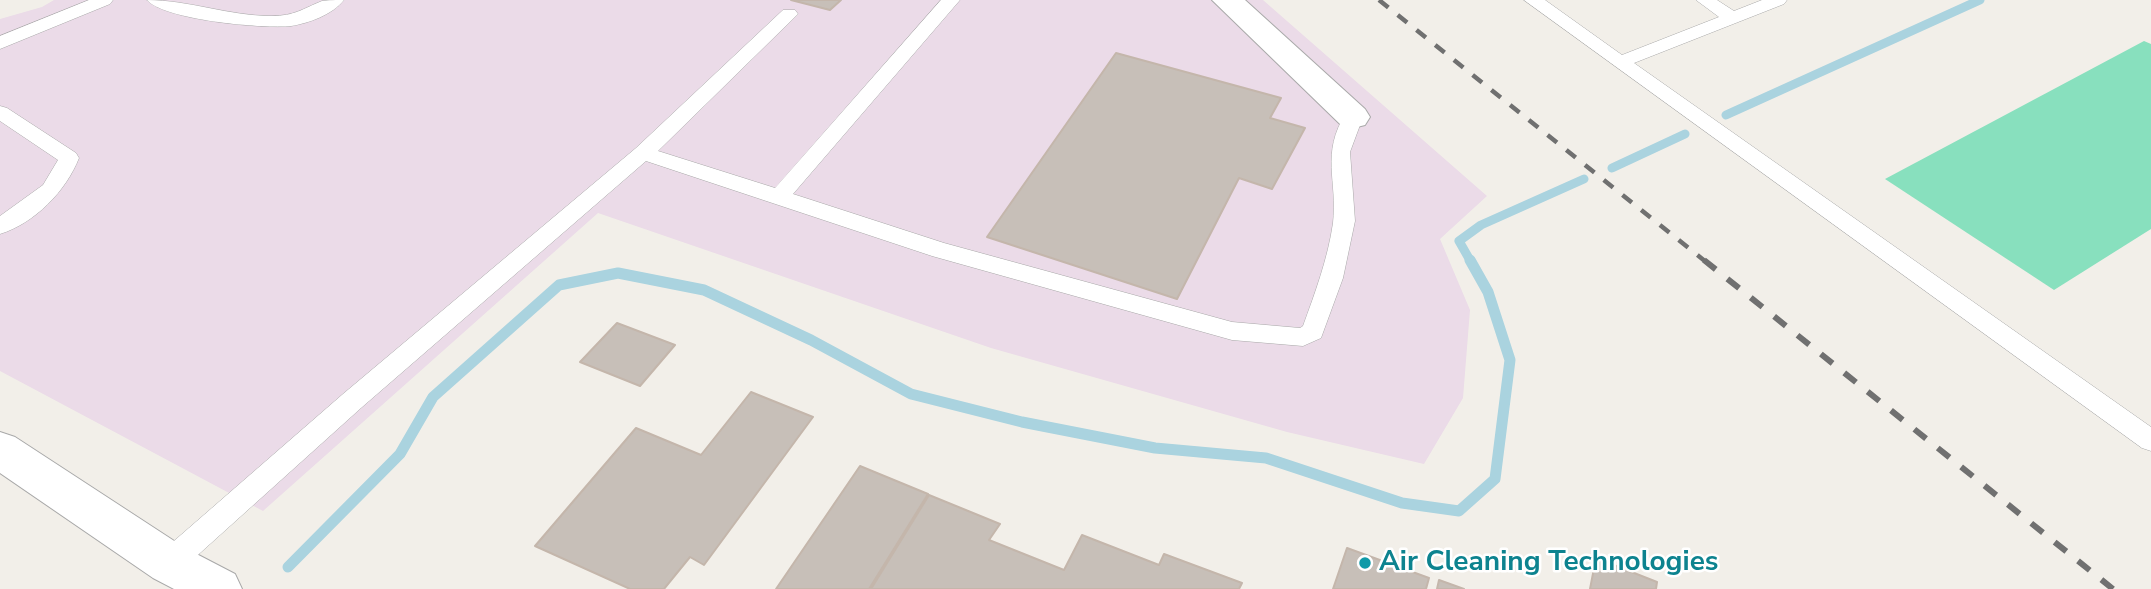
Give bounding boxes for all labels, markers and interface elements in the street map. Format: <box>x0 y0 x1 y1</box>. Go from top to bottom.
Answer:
place label: Air Cleaning Technologies <box>1379 546 1718 580</box>
marker: Air Cleaning Technologies <box>1357 555 1373 571</box>

